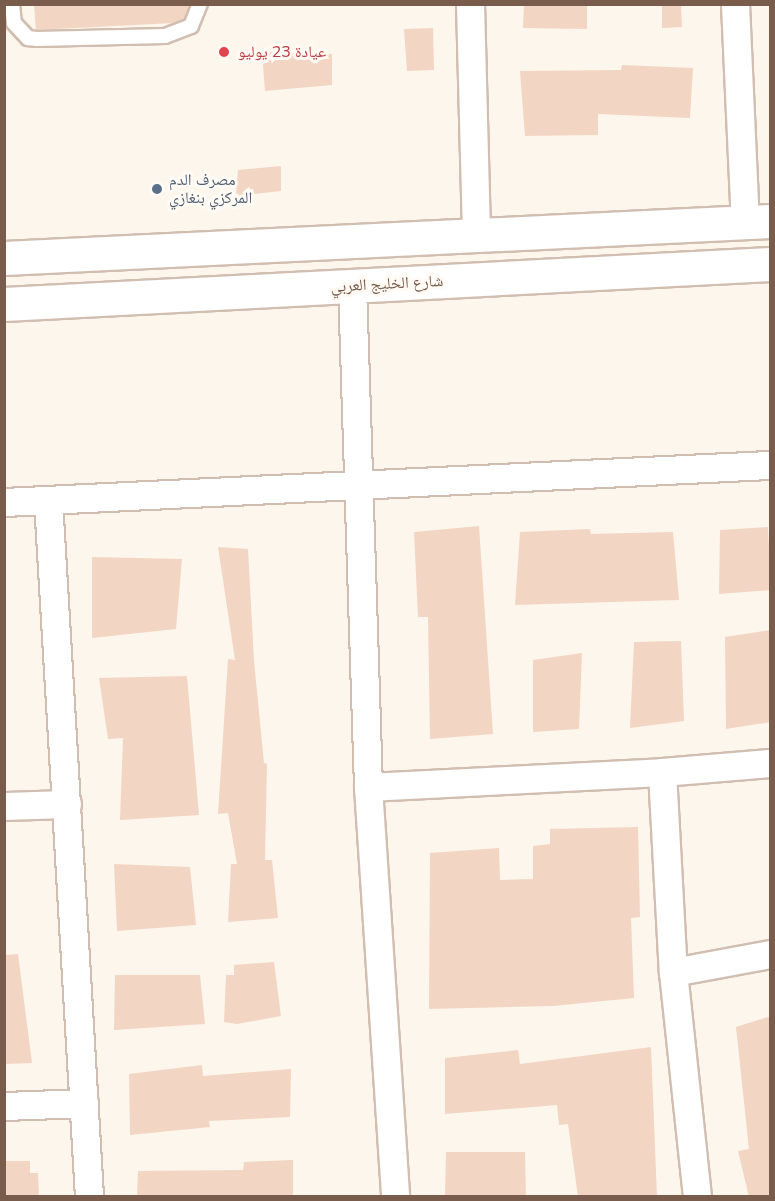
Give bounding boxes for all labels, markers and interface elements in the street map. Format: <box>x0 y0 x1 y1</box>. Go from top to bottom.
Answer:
place label: عيادة 23 يوليو <box>238 42 326 62</box>
marker: عيادة 23 يوليو <box>215 43 233 61</box>
place label: مصرف الدم المركزي بنغازي <box>169 170 252 208</box>
marker: مصرف الدم المركزي بنغازي <box>150 182 164 196</box>
street label: شارع الخليج العربي <box>330 271 444 297</box>

